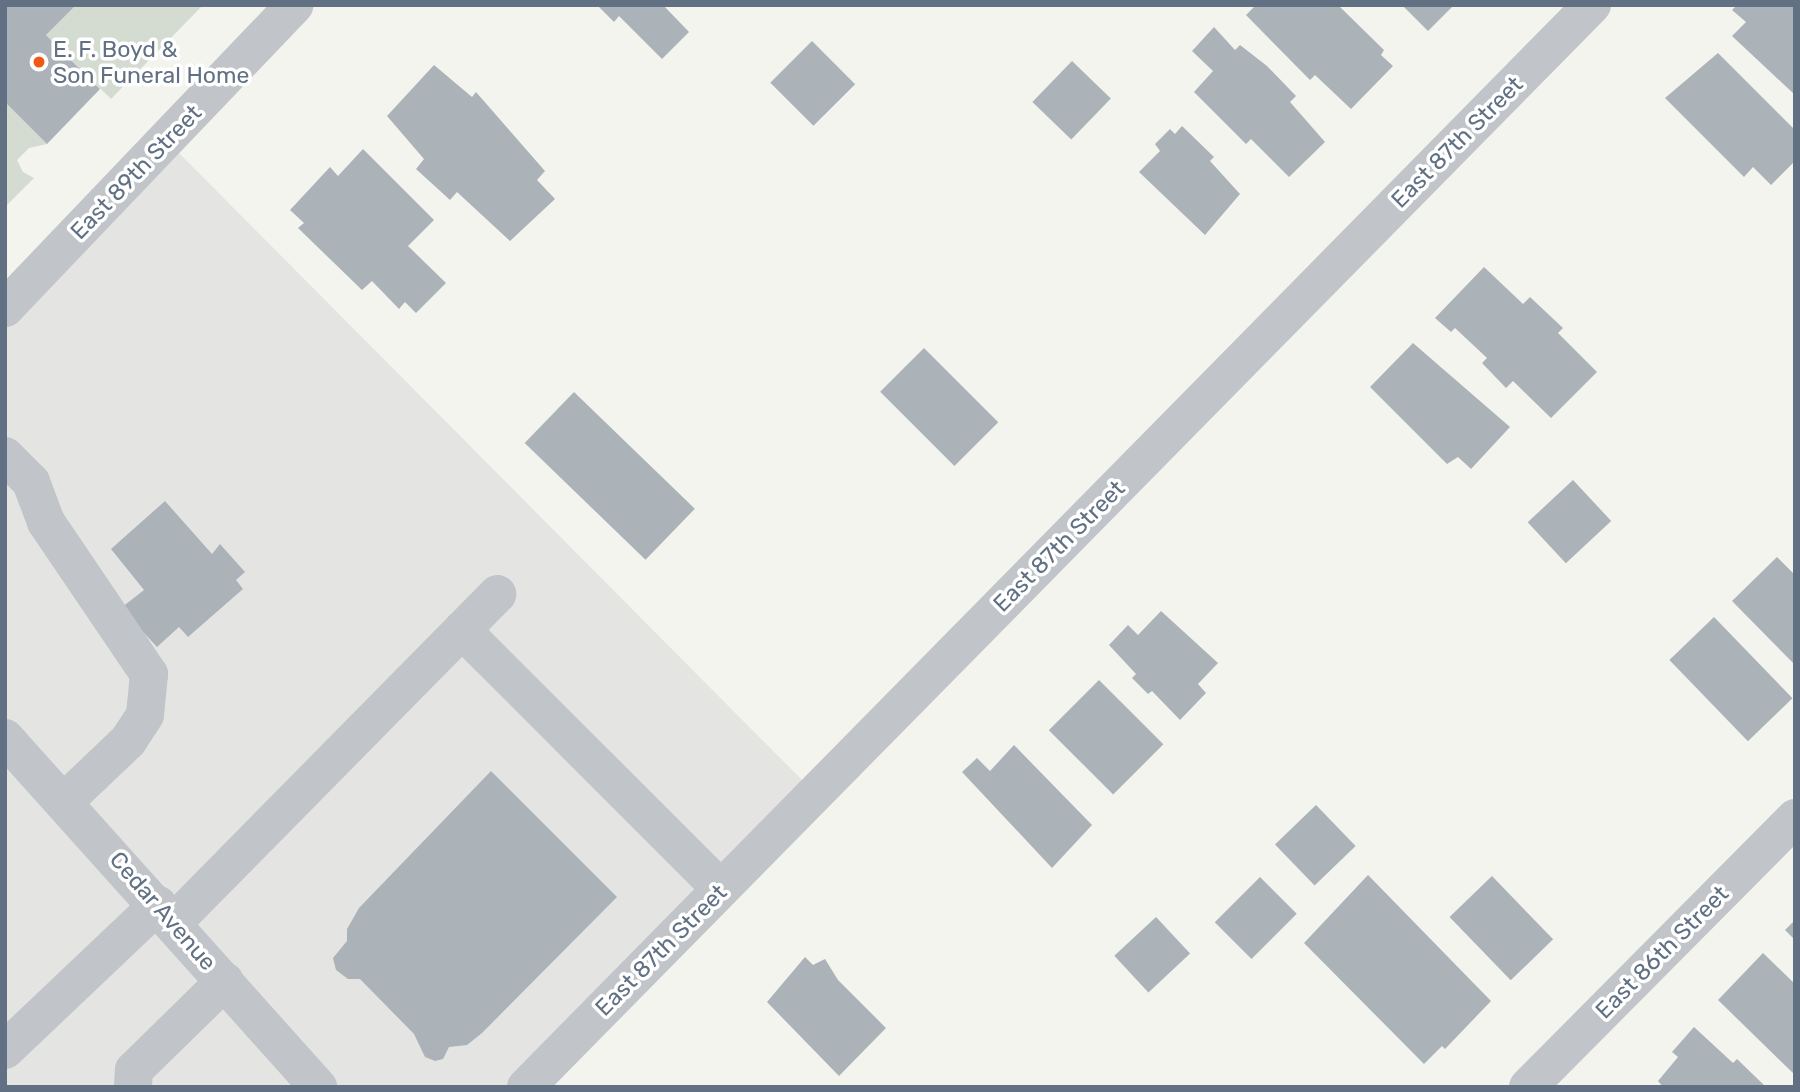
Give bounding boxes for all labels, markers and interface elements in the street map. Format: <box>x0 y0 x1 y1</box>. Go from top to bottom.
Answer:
place label: E. F. Boyd & Son Funeral Home <box>53 35 249 89</box>
marker: E. F. Boyd & Son Funeral Home <box>31 54 47 70</box>
street label: East 87th Street <box>1386 71 1528 213</box>
street label: East 89th Street <box>65 99 207 245</box>
street label: East 87th Street <box>988 475 1130 617</box>
street label: Cedar Avenue <box>104 846 222 976</box>
street label: East 87th Street <box>590 879 732 1021</box>
street label: East 86th Street <box>1590 880 1734 1024</box>

